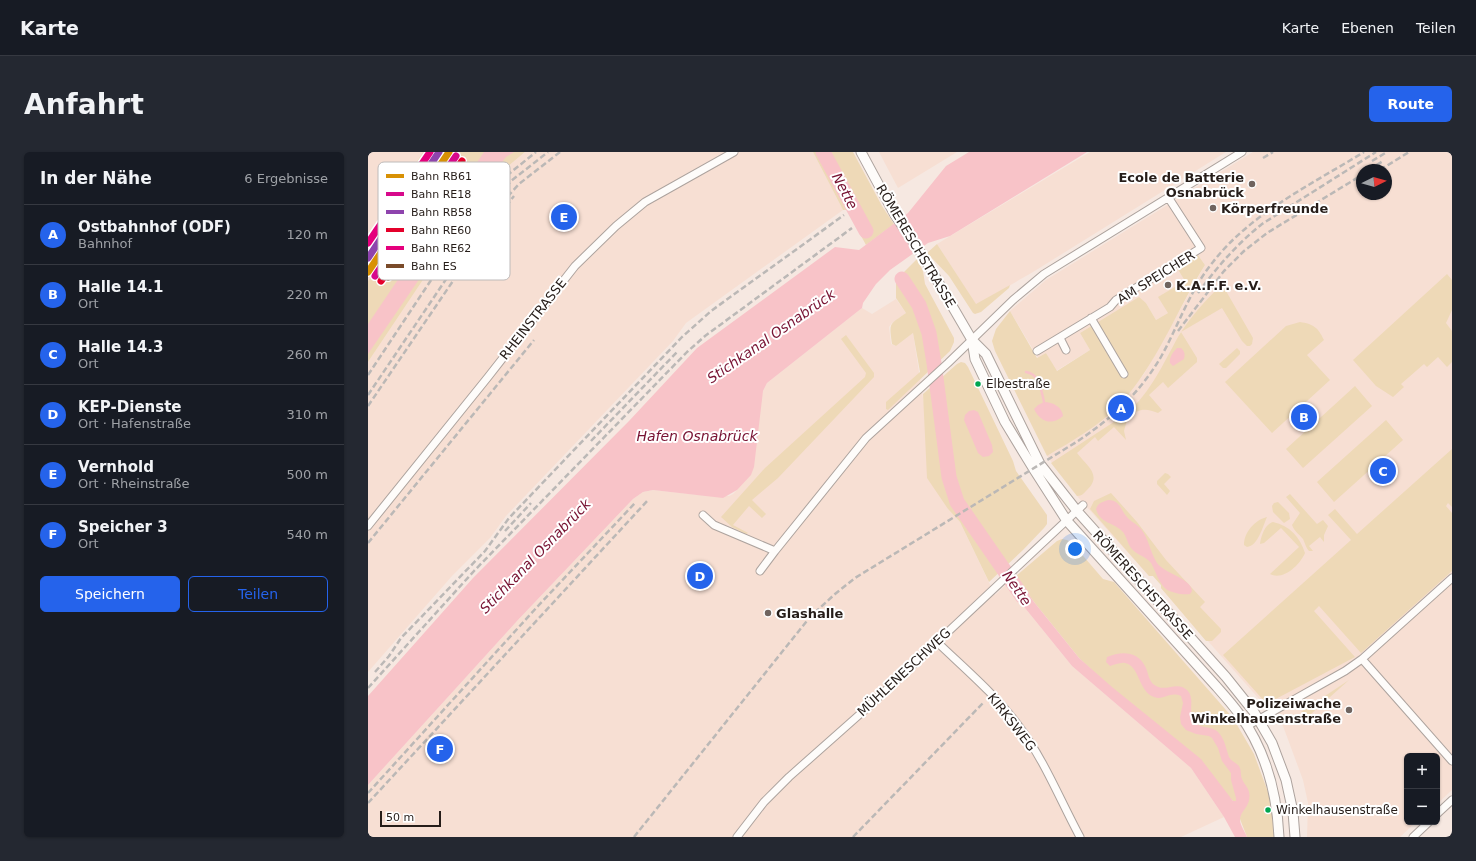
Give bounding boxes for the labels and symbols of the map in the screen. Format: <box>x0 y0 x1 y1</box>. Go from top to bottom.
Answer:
legend <box>378 162 510 280</box>
north arrow <box>1356 164 1392 200</box>
text: Bahn RB61 <box>411 170 472 183</box>
water label: Nette <box>829 170 861 212</box>
place label: Ecole de Batterie Osnabrück <box>1118 170 1244 200</box>
marker: Ecole de Batterie Osnabrück <box>1247 179 1257 189</box>
street label: RÖMERESCHSTRASSE <box>873 181 960 310</box>
text: Bahn RE18 <box>411 188 471 201</box>
place label: Körperfreunde <box>1221 201 1328 216</box>
pin: E <box>551 202 577 232</box>
marker: Körperfreunde <box>1208 203 1218 213</box>
text: Bahn RB58 <box>411 206 472 219</box>
text: Bahn RE60 <box>411 224 471 237</box>
text: Bahn RE62 <box>411 242 471 255</box>
street label: AM SPEICHER <box>1115 247 1197 307</box>
text: Bahn ES <box>411 260 457 273</box>
street label: RHEINSTRASSE <box>497 275 569 363</box>
place label: K.A.F.F. e.V. <box>1176 278 1262 293</box>
marker: K.A.F.F. e.V. <box>1163 280 1173 290</box>
water label: Stichkanal Osnabrück <box>704 285 839 386</box>
place label: Elbestraße <box>986 377 1050 391</box>
marker: Elbestraße <box>973 379 983 389</box>
pin: A <box>1108 393 1134 423</box>
pin: B <box>1291 402 1317 432</box>
water label: Hafen Osnabrück <box>636 428 758 444</box>
pin: C <box>1370 456 1396 486</box>
water label: Stichkanal Osnabrück <box>476 495 594 616</box>
street label: RÖMERESCHSTRASSE <box>1090 527 1197 643</box>
your location <box>1065 539 1085 559</box>
pin: D <box>687 561 713 591</box>
water label: Nette <box>999 568 1035 608</box>
place label: Glashalle <box>776 606 844 621</box>
marker: Glashalle <box>763 608 773 618</box>
street label: MÜHLENESCHWEG <box>854 624 954 719</box>
street label: KIRKSWEG <box>985 690 1039 754</box>
place label: Polizeiwache Winkelhausenstraße <box>1191 696 1341 726</box>
marker: Polizeiwache Winkelhausenstraße <box>1344 705 1354 715</box>
pin: F <box>427 734 453 764</box>
place label: Winkelhausenstraße <box>1276 803 1398 817</box>
marker: Winkelhausenstraße <box>1263 805 1273 815</box>
scale bar <box>380 809 441 828</box>

